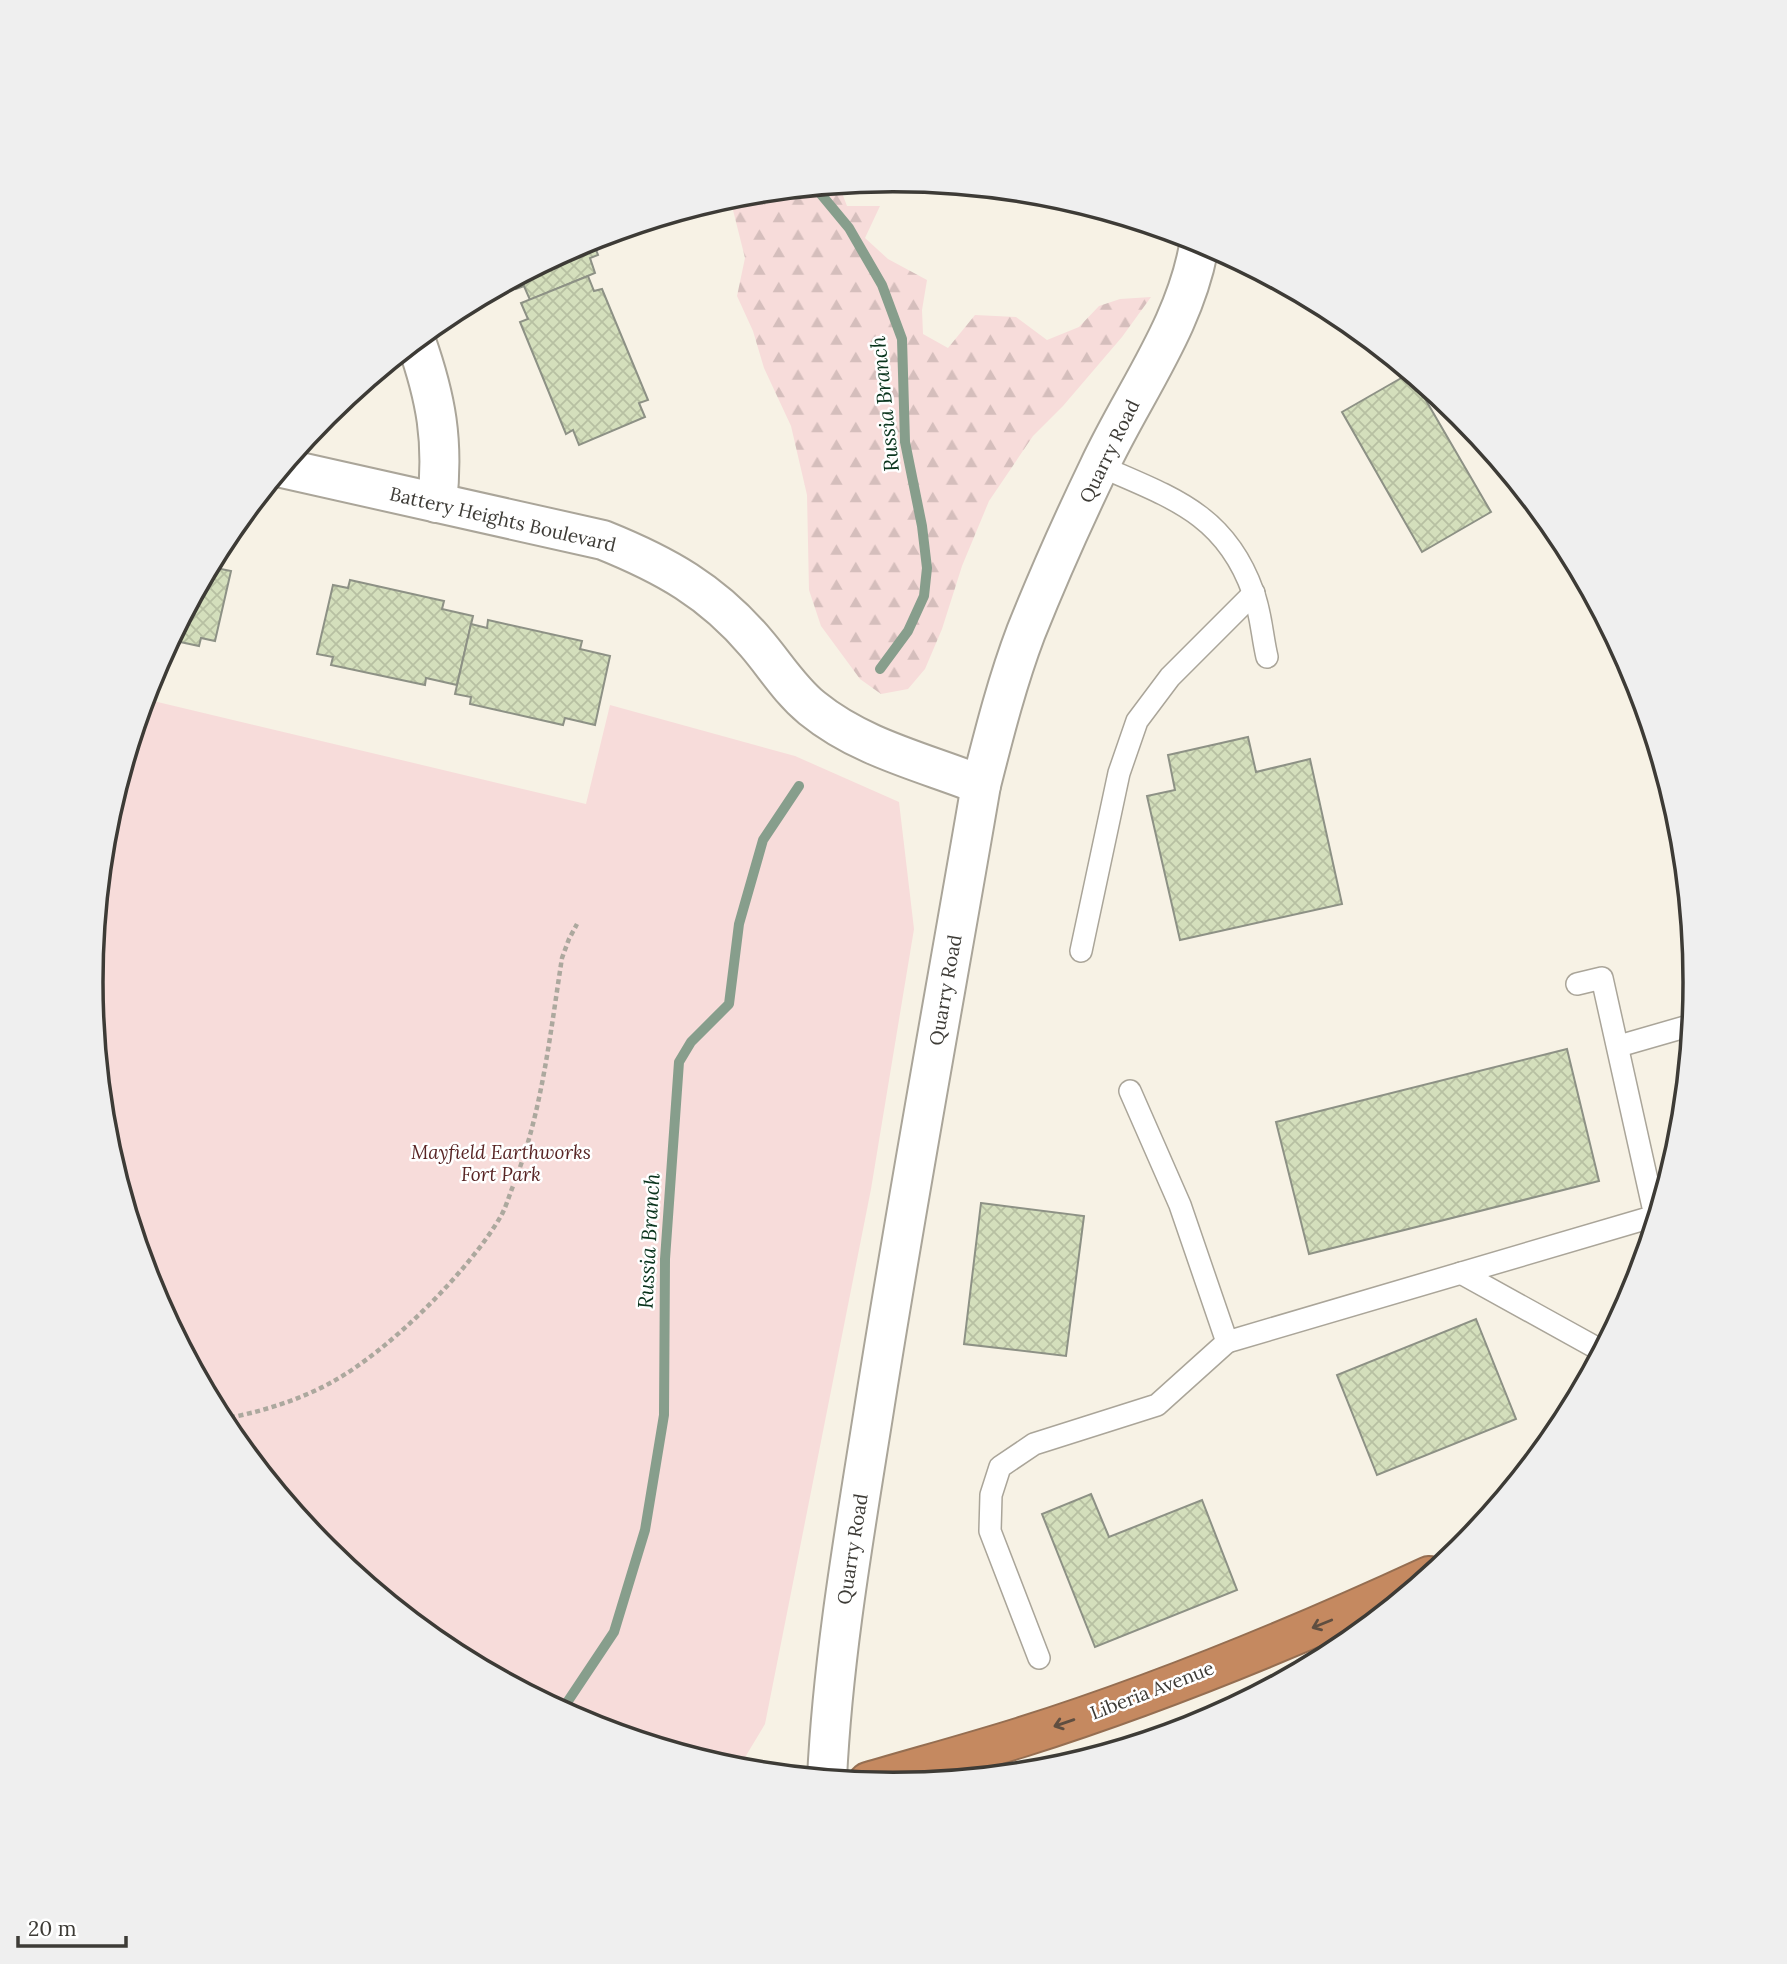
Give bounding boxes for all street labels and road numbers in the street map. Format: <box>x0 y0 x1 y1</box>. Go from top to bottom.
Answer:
street label: Quarry Road <box>1074 395 1144 507</box>
street label: Battery Heights Boulevard <box>387 481 619 557</box>
street label: Quarry Road <box>923 933 967 1047</box>
street label: Quarry Road <box>831 1492 873 1606</box>
street label: Liberia Avenue <box>1087 1655 1217 1725</box>

